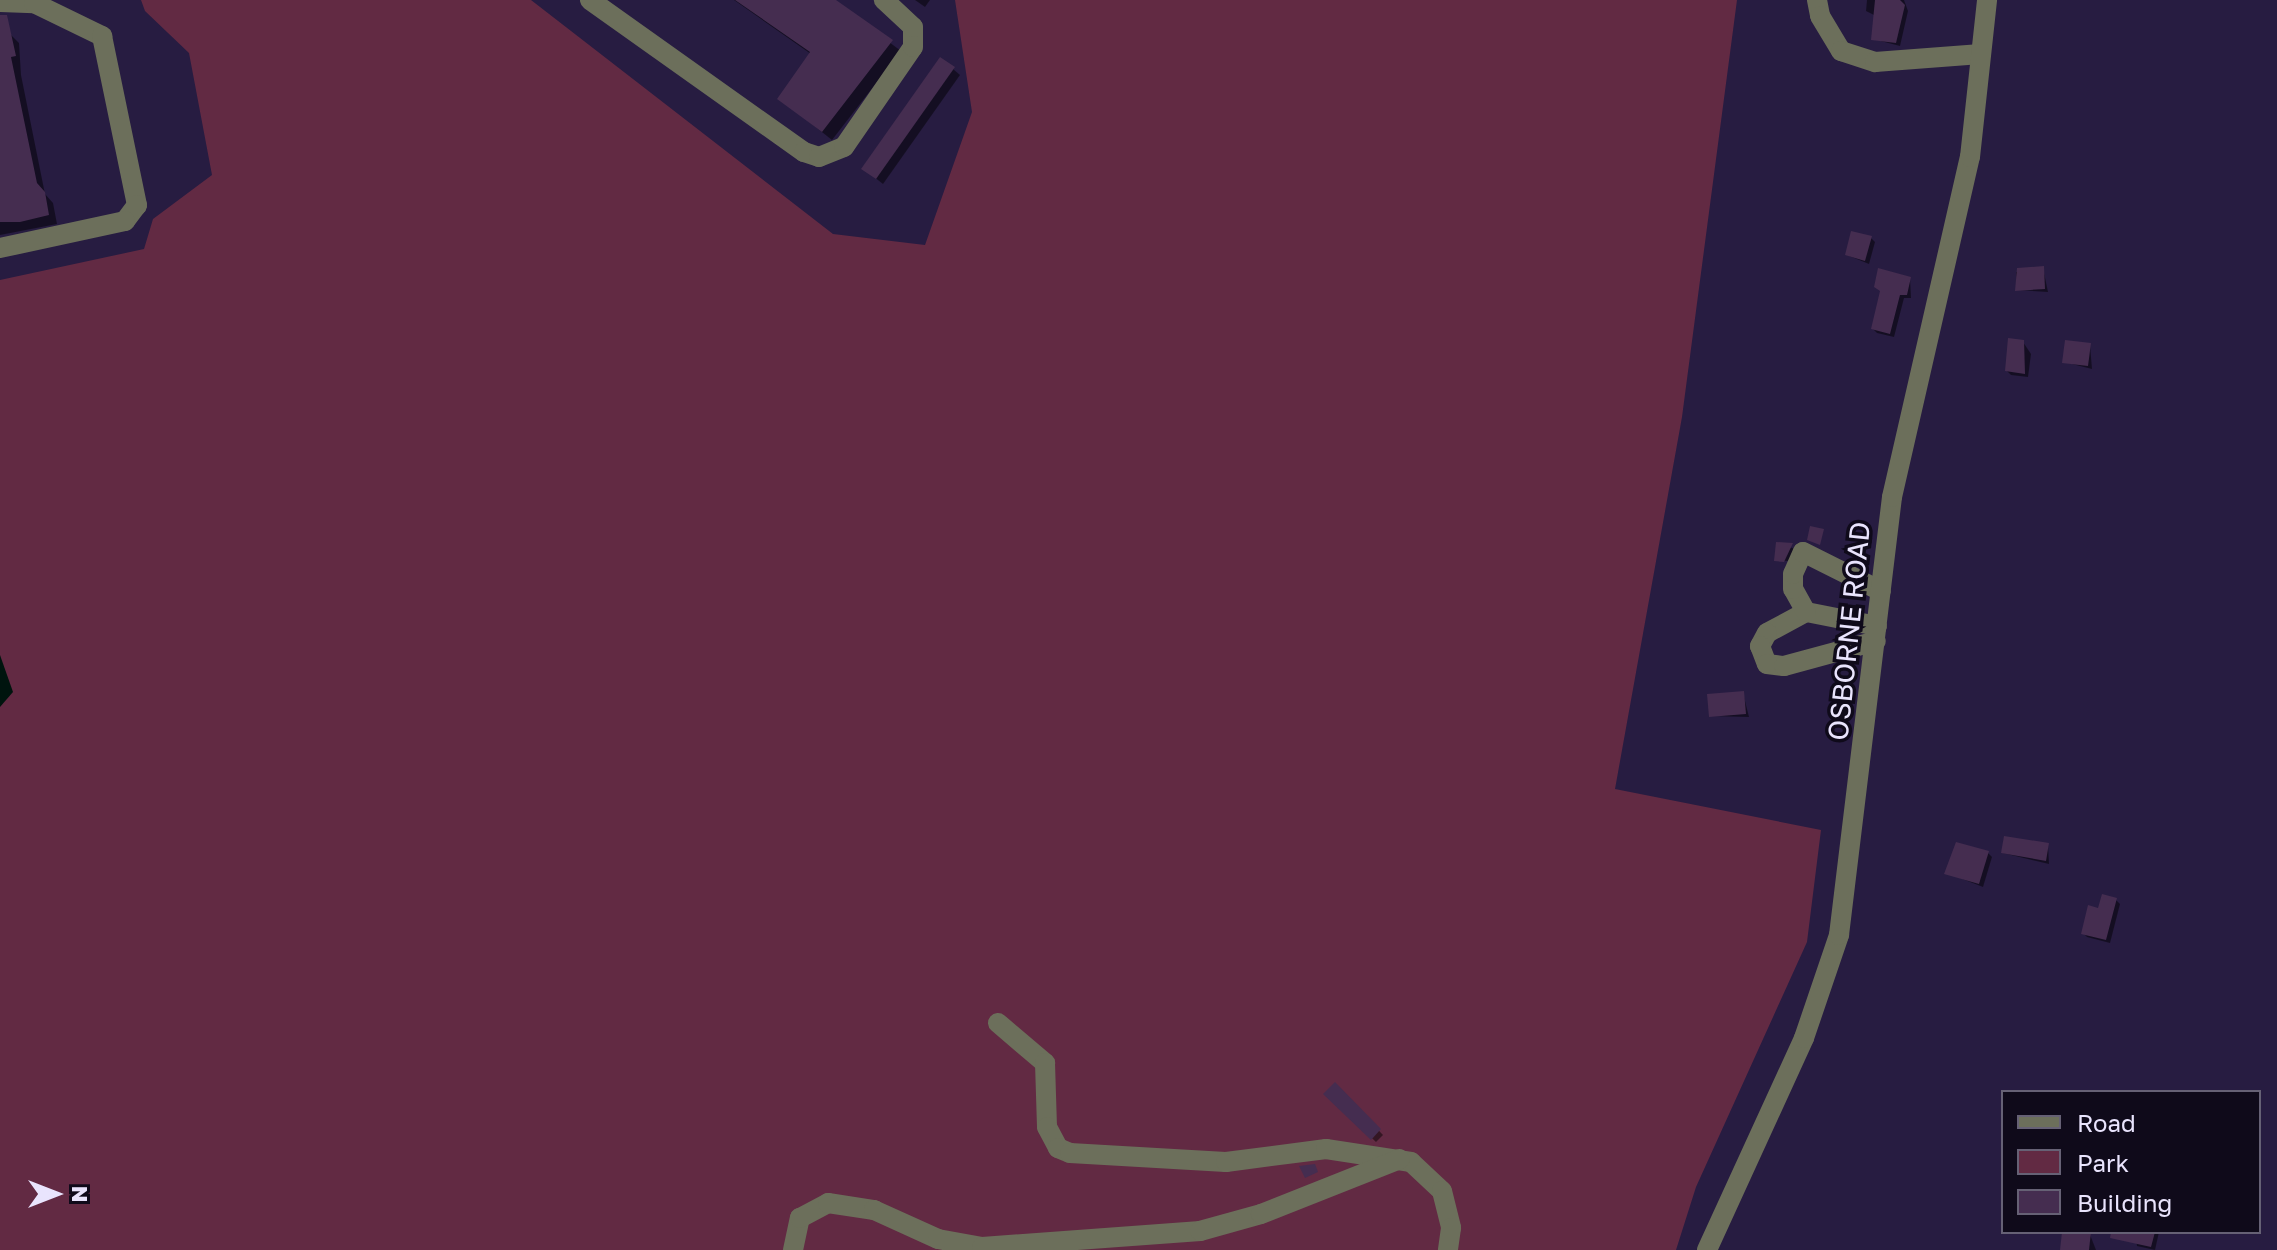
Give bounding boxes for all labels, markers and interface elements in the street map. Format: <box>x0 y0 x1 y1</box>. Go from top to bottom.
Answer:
street label: OSBORNE ROAD <box>1821 520 1877 742</box>
legend <box>2001 1090 2261 1234</box>
text: Road <box>2077 1108 2136 1137</box>
text: Park <box>2077 1148 2129 1177</box>
north arrow <box>16 1154 96 1234</box>
text: N <box>67 1186 94 1202</box>
text: Building <box>2077 1188 2172 1217</box>

